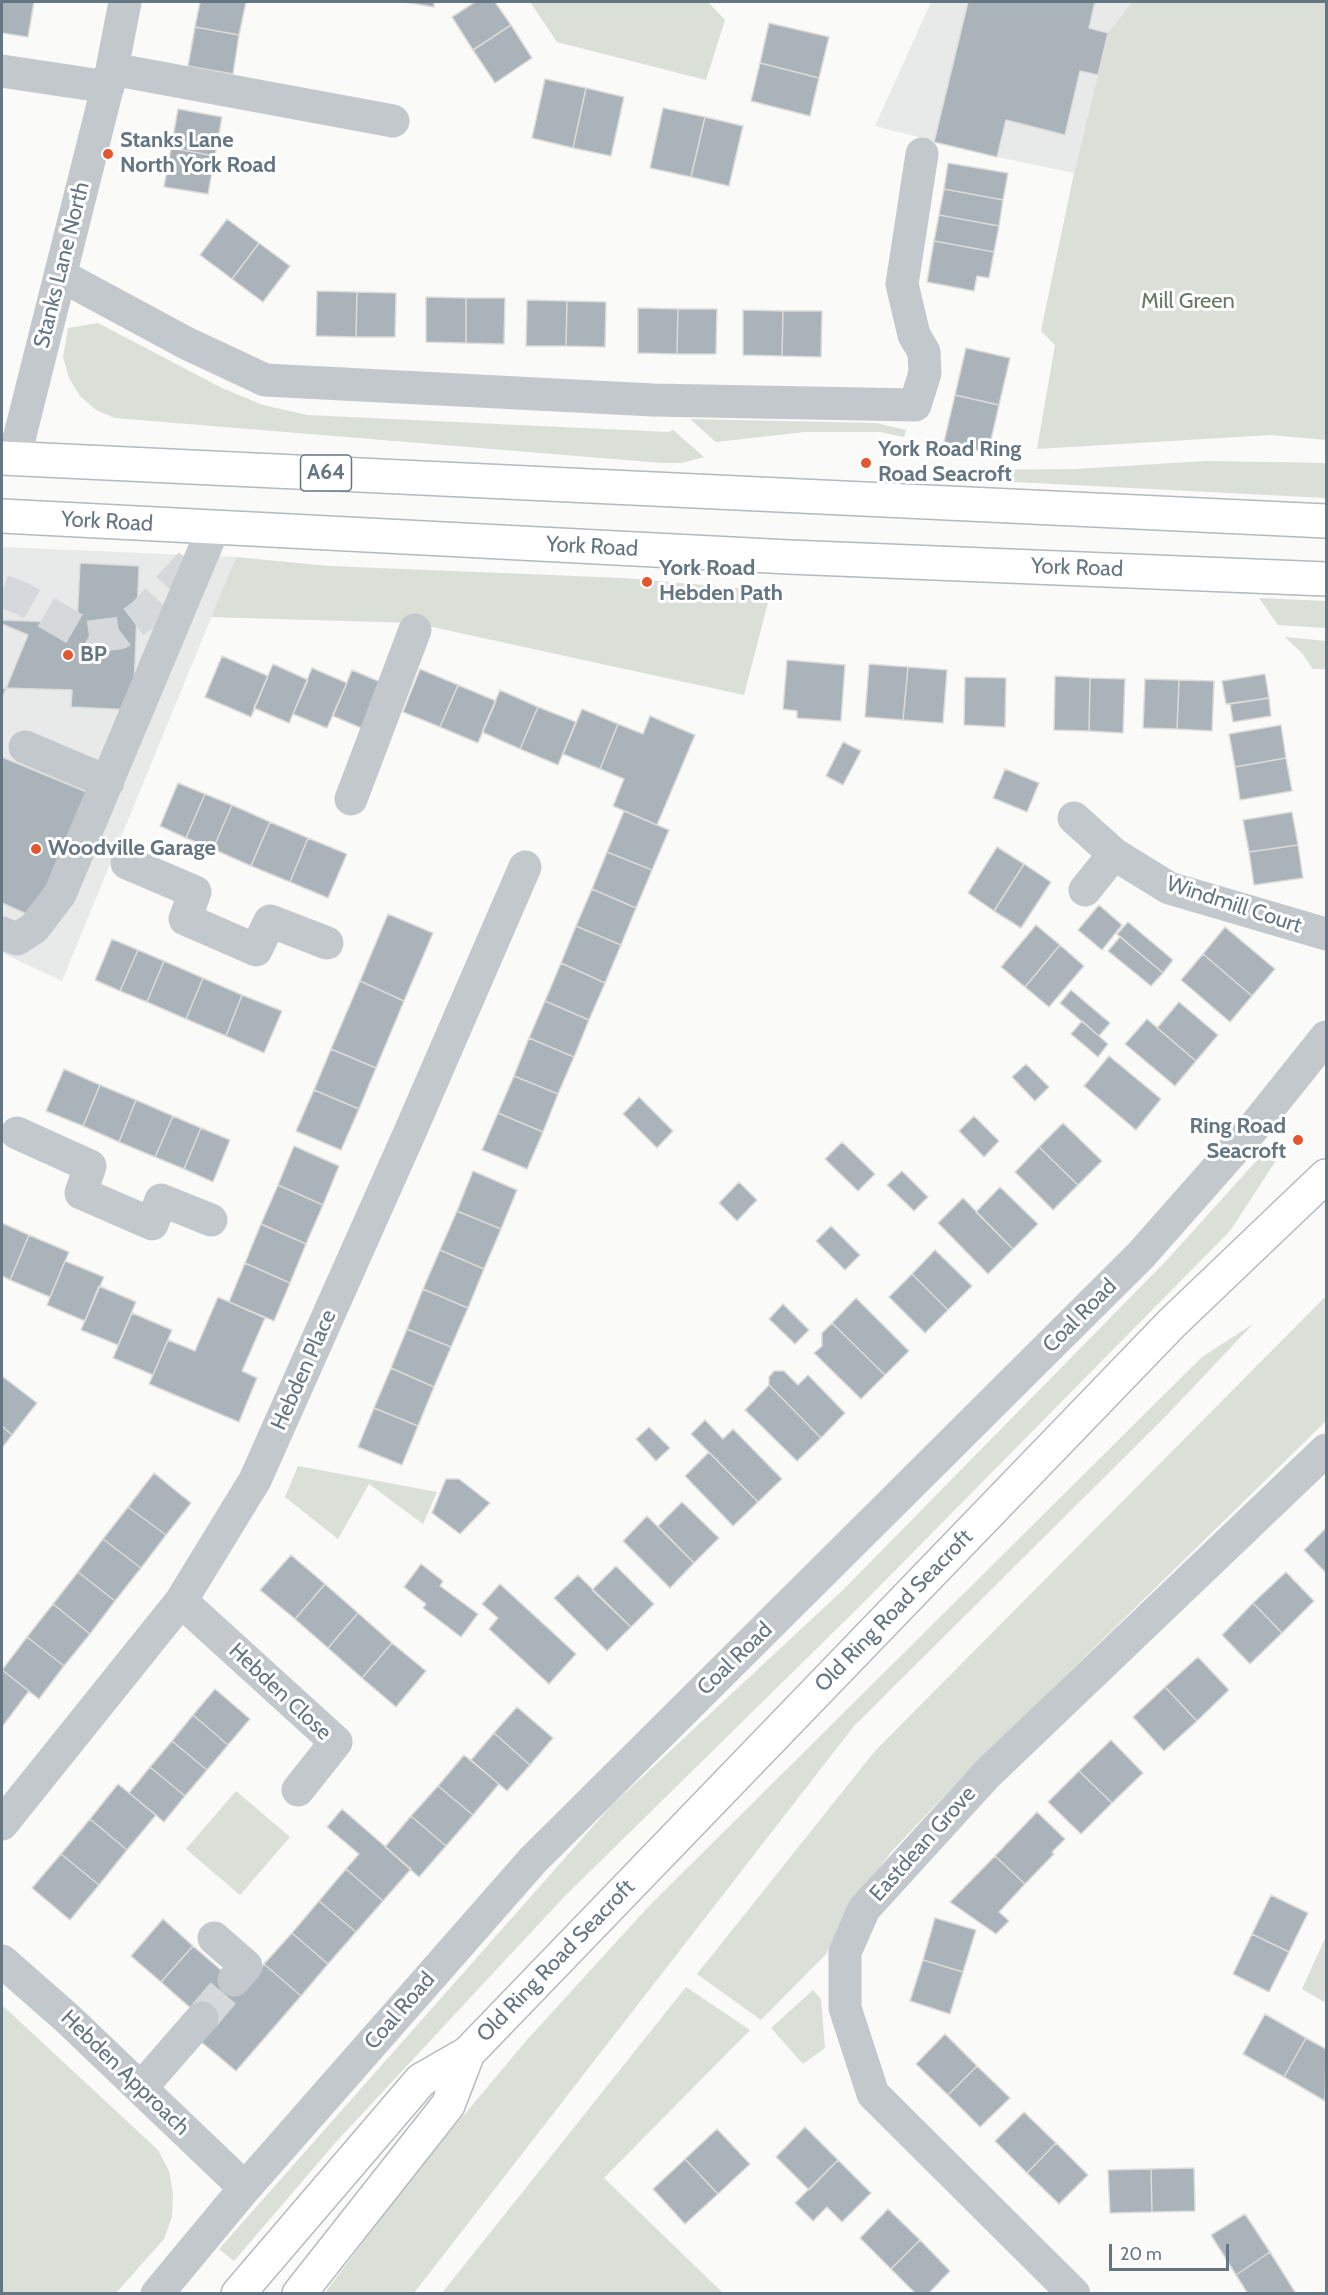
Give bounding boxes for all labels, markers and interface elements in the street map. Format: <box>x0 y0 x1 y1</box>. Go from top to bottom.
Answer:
place label: Stanks Lane North York Road <box>120 128 276 180</box>
marker: Stanks Lane North York Road <box>101 147 115 161</box>
street label: Stanks Lane North <box>29 179 95 351</box>
park label: Mill Green <box>1141 289 1235 315</box>
place label: York Road Ring Road Seacroft <box>878 437 1021 488</box>
road number: A64 <box>300 455 352 491</box>
marker: York Road Ring Road Seacroft <box>859 456 873 470</box>
street label: York Road <box>60 506 154 538</box>
street label: York Road <box>545 531 639 563</box>
street label: York Road <box>1030 553 1124 583</box>
place label: York Road Hebden Path <box>659 556 783 608</box>
marker: York Road Hebden Path <box>640 575 654 589</box>
place label: BP <box>80 642 107 668</box>
marker: BP <box>61 648 75 662</box>
place label: Woodville Garage <box>48 836 216 862</box>
marker: Woodville Garage <box>29 842 43 856</box>
street label: Windmill Court <box>1163 871 1305 939</box>
place label: Ring Road Seacroft <box>1190 1114 1286 1166</box>
marker: Ring Road Seacroft <box>1291 1133 1305 1147</box>
street label: Coal Road <box>1038 1274 1122 1358</box>
street label: Hebden Place <box>266 1306 342 1434</box>
street label: Old Ring Road Seacroft <box>810 1524 978 1698</box>
street label: Coal Road <box>692 1617 778 1701</box>
street label: Hebden Close <box>223 1638 337 1746</box>
street label: Eastdean Grove <box>864 1781 982 1907</box>
street label: Old Ring Road Seacroft <box>472 1874 640 2048</box>
street label: Coal Road <box>359 1967 441 2055</box>
street label: Hebden Approach <box>55 2005 195 2141</box>
scale bar <box>1112 2232 1232 2270</box>
text: 20 m <box>1120 2243 1162 2265</box>

